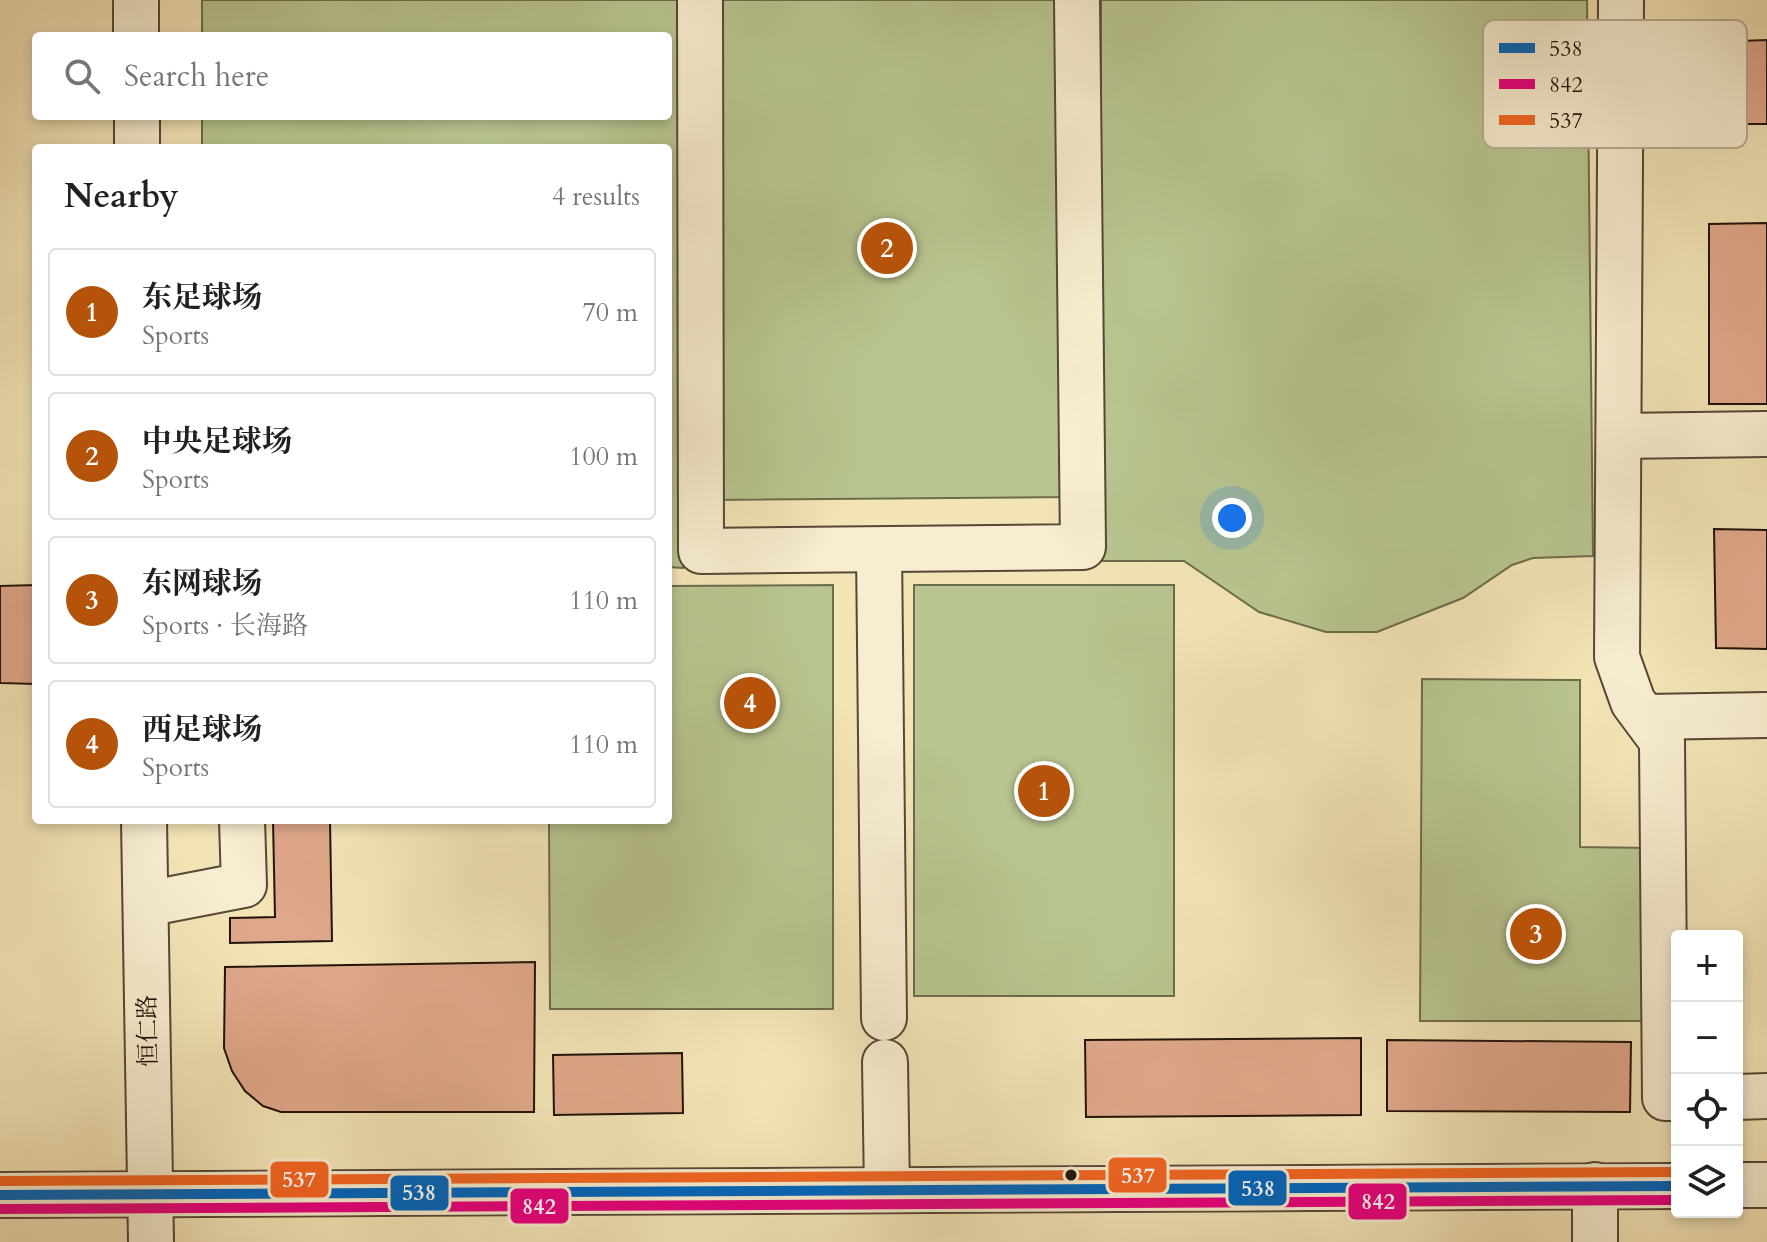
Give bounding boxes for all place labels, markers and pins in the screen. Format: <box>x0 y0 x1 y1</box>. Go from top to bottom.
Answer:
pin: 2 <box>861 218 913 278</box>
pin: 4 <box>724 673 776 733</box>
pin: 1 <box>1018 761 1070 821</box>
pin: 3 <box>1510 904 1562 964</box>
unlabelled marker <box>1063 1167 1079 1183</box>

